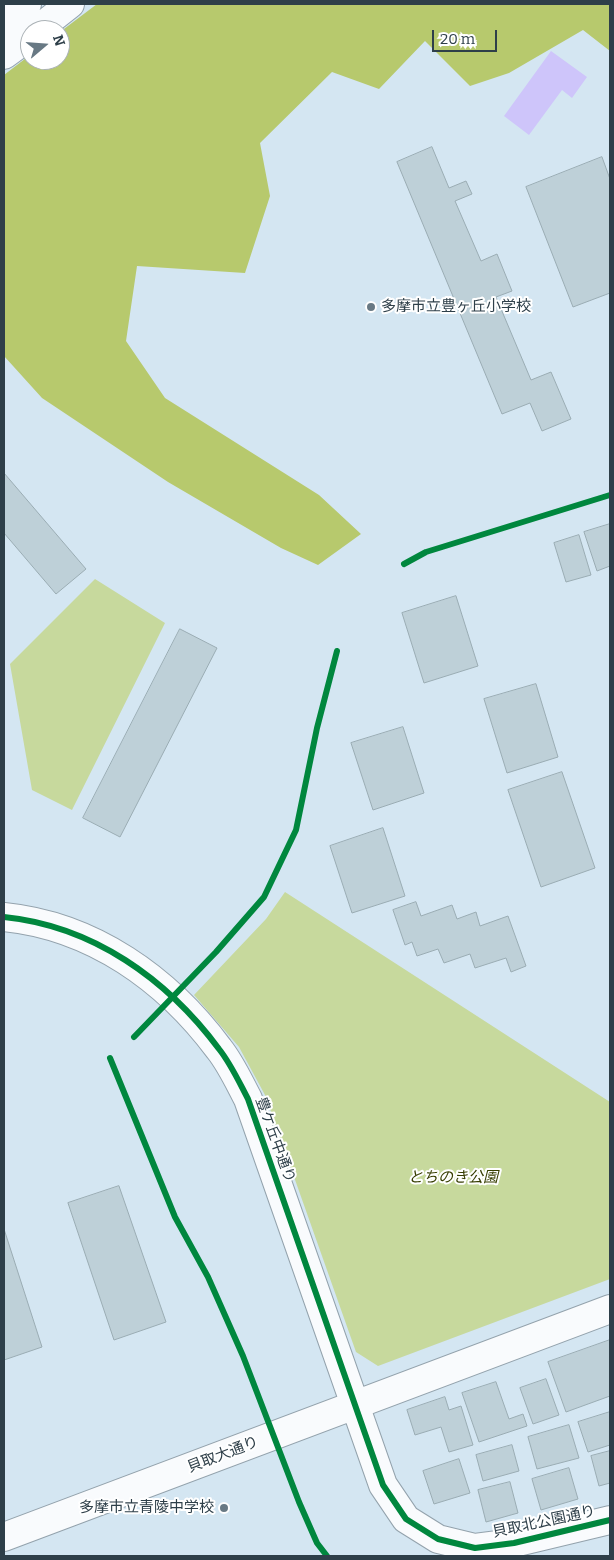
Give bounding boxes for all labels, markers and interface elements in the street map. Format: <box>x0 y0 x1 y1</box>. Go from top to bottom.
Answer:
north arrow <box>20 20 70 70</box>
scale bar <box>434 20 499 52</box>
text: 20 m <box>440 30 475 48</box>
text: N <box>49 33 69 48</box>
place label: 多摩市立豊ヶ丘小学校 <box>381 298 531 316</box>
marker: 多摩市立豊ヶ丘小学校 <box>365 301 377 313</box>
street label: 豊ケ丘中通り <box>251 1095 299 1185</box>
park label: とちのき公園 <box>408 1169 498 1187</box>
street label: 貝取大通り <box>185 1433 261 1477</box>
place label: 多摩市立青陵中学校 <box>79 1499 214 1517</box>
marker: 多摩市立青陵中学校 <box>218 1502 230 1514</box>
street label: 貝取北公園通り <box>491 1502 597 1542</box>

